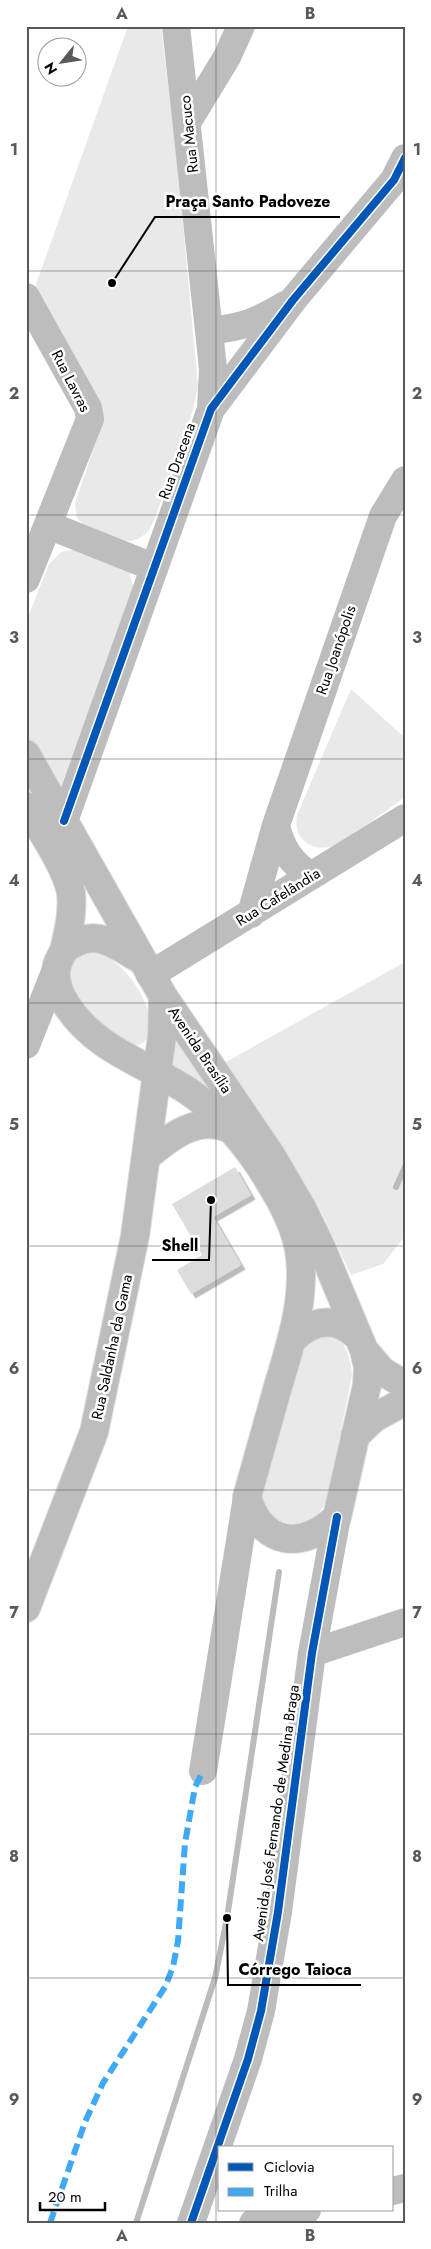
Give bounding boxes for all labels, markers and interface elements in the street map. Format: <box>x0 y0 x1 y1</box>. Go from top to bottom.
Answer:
text: A <box>115 2 128 25</box>
text: B <box>305 2 315 25</box>
north arrow <box>38 38 88 88</box>
text: N <box>39 59 62 78</box>
street label: Rua Macuco <box>174 94 204 174</box>
text: 1 <box>10 138 18 161</box>
text: 1 <box>413 138 421 161</box>
callout: Praça Santo Padoveze <box>155 186 340 217</box>
text: Praça Santo Padoveze <box>166 190 330 213</box>
street label: Rua Lavras <box>46 346 96 416</box>
text: 2 <box>9 382 19 405</box>
text: 2 <box>412 382 422 405</box>
street label: Rua Dracena <box>153 419 201 503</box>
street label: Rua Joanópolis <box>310 602 362 698</box>
text: 3 <box>9 626 19 649</box>
text: 3 <box>412 626 422 649</box>
street label: Rua Cafelândia <box>232 862 324 932</box>
text: 4 <box>8 869 20 892</box>
text: 4 <box>411 869 423 892</box>
street label: Avenida Brasília <box>163 1002 237 1098</box>
text: 5 <box>9 1113 19 1136</box>
text: 5 <box>412 1113 422 1136</box>
callout: Shell <box>152 1229 209 1260</box>
text: Shell <box>162 1234 198 1257</box>
street label: Rua Saldanha da Gama <box>86 1272 138 1422</box>
text: 6 <box>9 1357 19 1380</box>
text: 6 <box>412 1357 422 1380</box>
text: 7 <box>9 1601 19 1624</box>
text: 7 <box>412 1601 422 1624</box>
street label: Avenida José Fernando de Medina Braga <box>247 1683 305 1943</box>
text: 8 <box>9 1845 19 1868</box>
text: 8 <box>412 1845 422 1868</box>
callout: Córrego Taioca <box>228 1954 361 1985</box>
text: Córrego Taioca <box>238 1958 352 1981</box>
text: 9 <box>9 2088 19 2111</box>
text: 9 <box>412 2088 422 2111</box>
legend <box>218 2146 394 2212</box>
text: Ciclovia <box>264 2156 314 2178</box>
scale bar <box>40 2179 105 2211</box>
text: Trilha <box>264 2180 297 2202</box>
text: 20 m <box>48 2186 82 2208</box>
text: A <box>115 2224 128 2247</box>
text: B <box>305 2224 315 2247</box>

